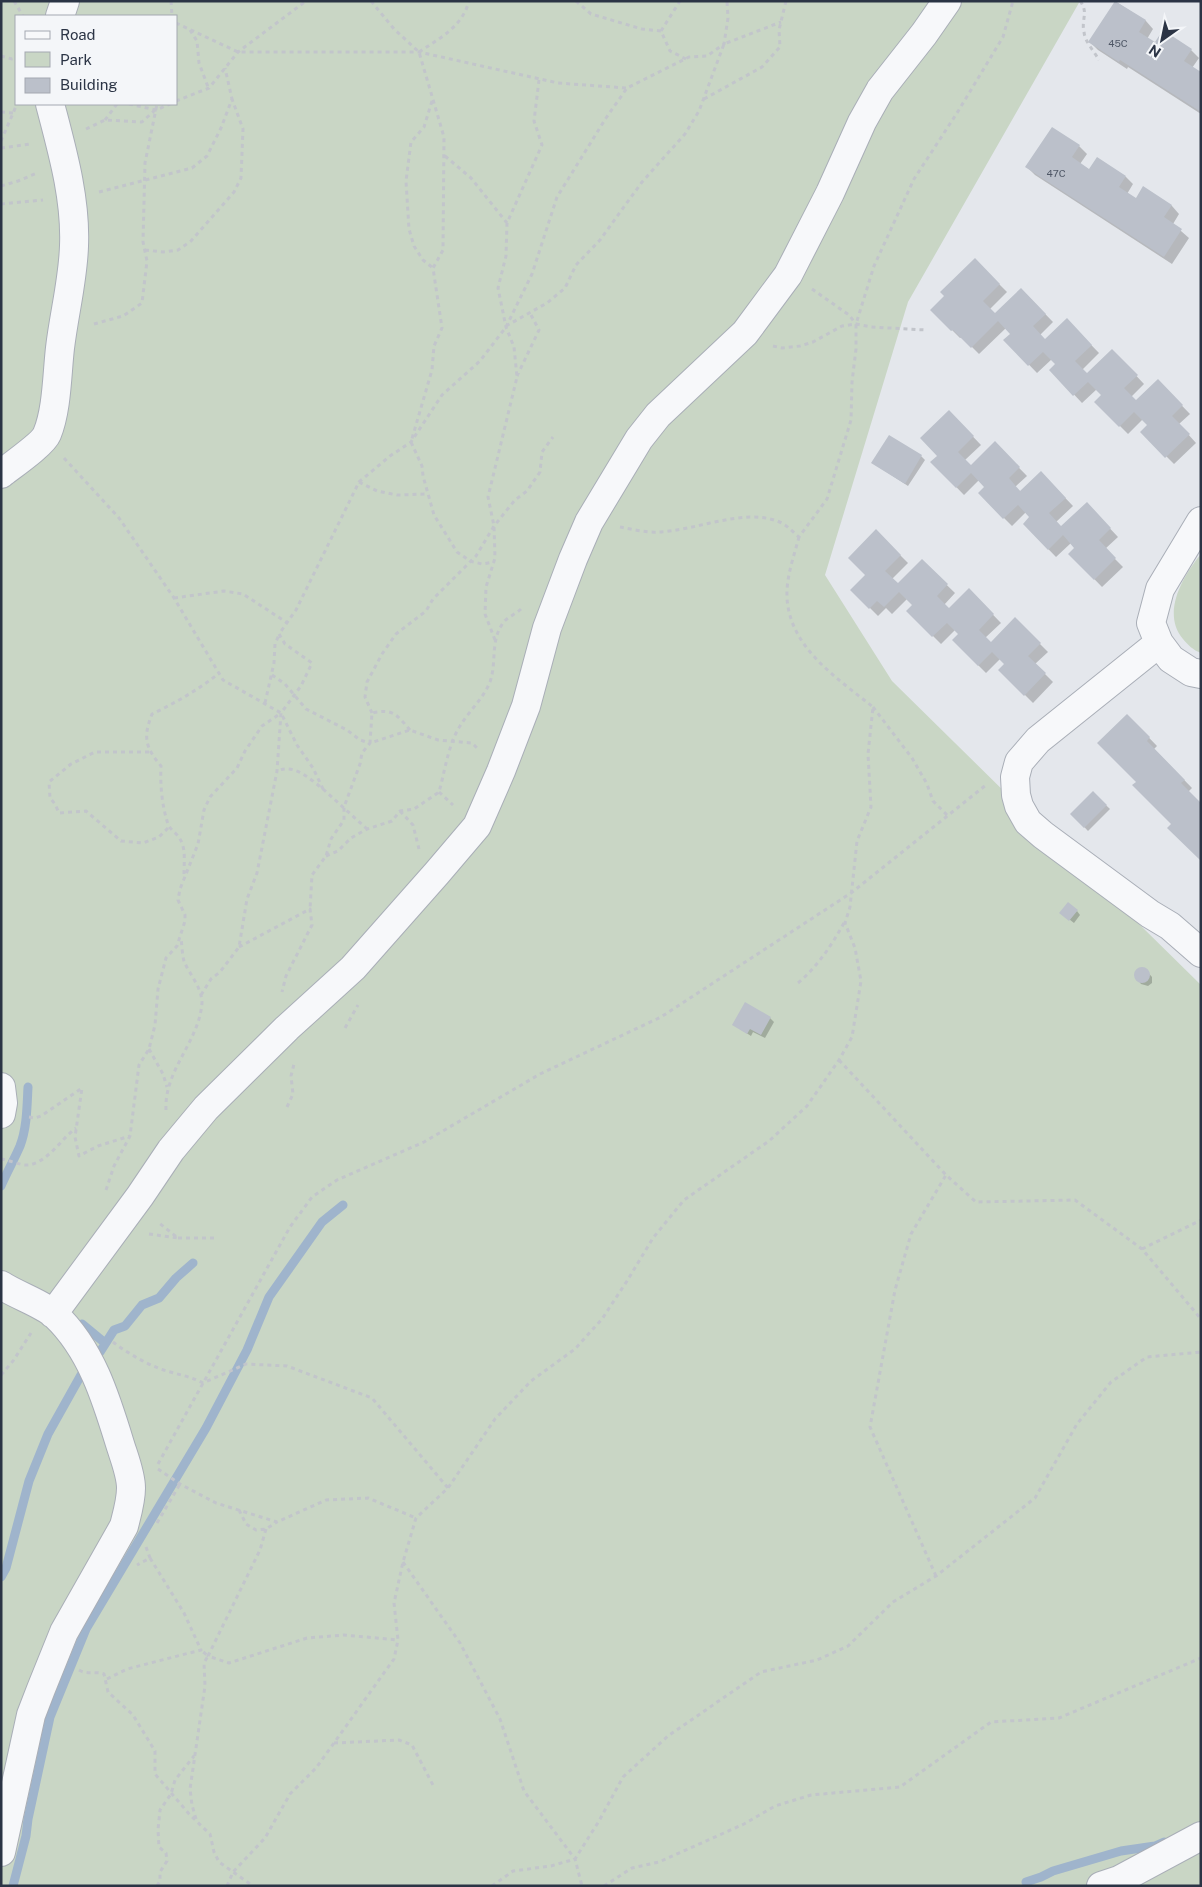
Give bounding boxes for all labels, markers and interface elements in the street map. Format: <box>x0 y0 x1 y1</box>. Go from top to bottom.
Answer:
legend <box>15 15 178 105</box>
north arrow <box>1137 15 1187 65</box>
text: Road <box>60 26 96 43</box>
house number: 45C <box>1108 37 1128 49</box>
text: N <box>1146 41 1164 61</box>
text: Park <box>60 51 92 68</box>
text: Building <box>60 76 118 93</box>
house number: 47C <box>1046 167 1066 179</box>

